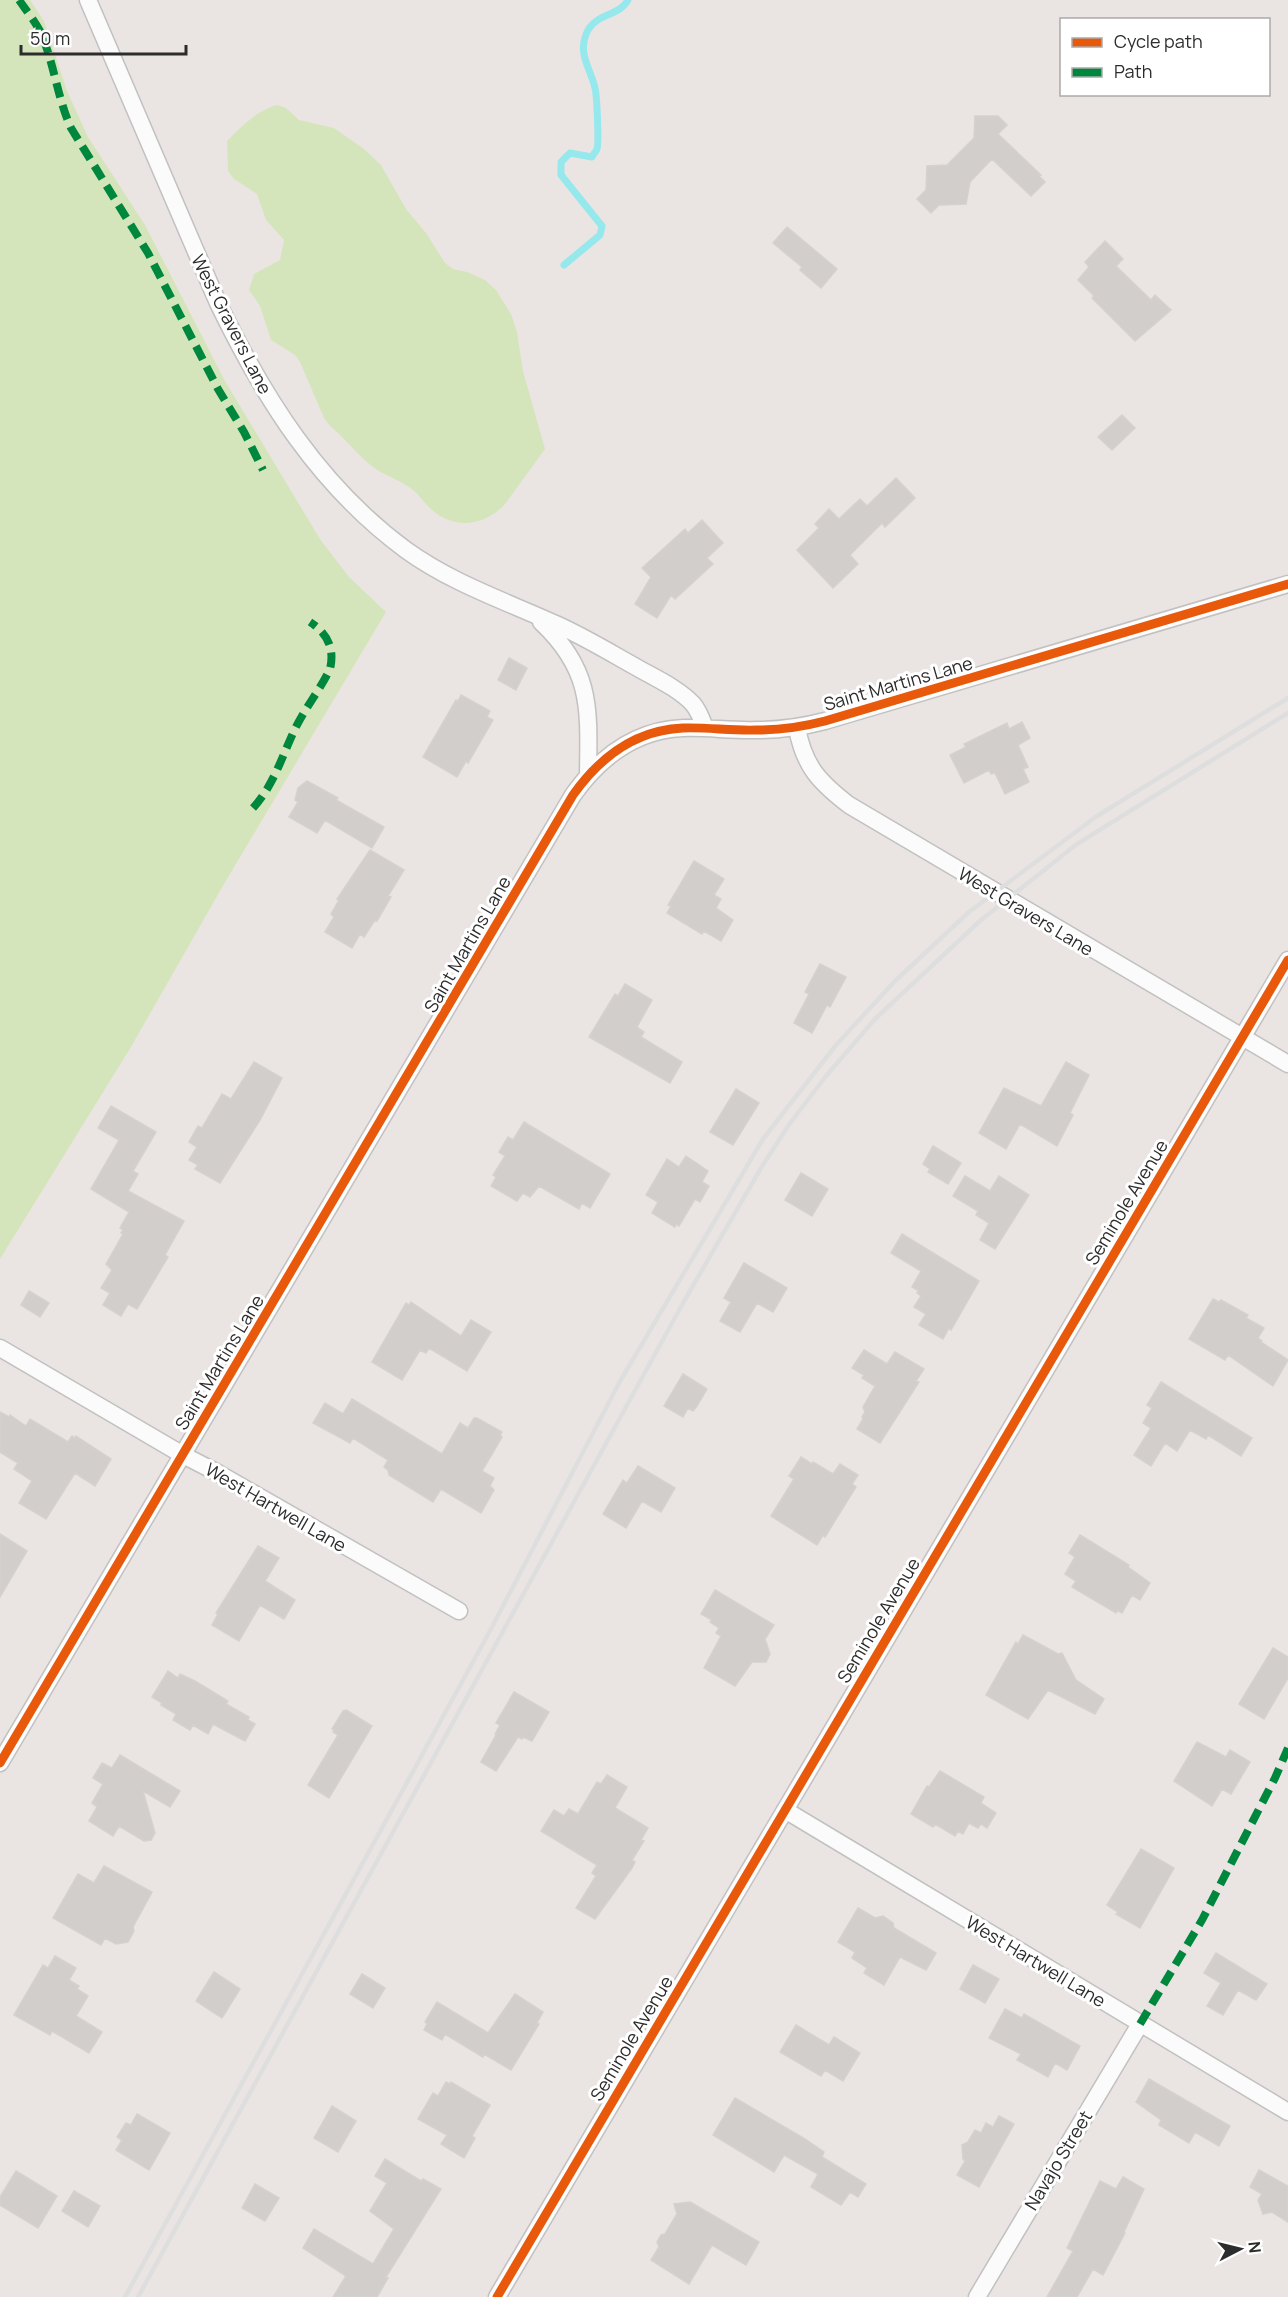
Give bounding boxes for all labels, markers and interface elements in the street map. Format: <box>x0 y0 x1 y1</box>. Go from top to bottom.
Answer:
scale bar <box>21 18 186 56</box>
legend <box>1060 18 1270 96</box>
text: 50 m <box>30 26 70 50</box>
text: Cycle path <box>1114 29 1203 53</box>
text: Path <box>1114 59 1152 83</box>
street label: West Gravers Lane <box>186 250 278 398</box>
street label: Saint Martins Lane <box>821 650 975 716</box>
street label: West Gravers Lane <box>954 861 1098 961</box>
street label: Saint Martins Lane <box>418 871 516 1017</box>
street label: Seminole Avenue <box>1079 1135 1173 1269</box>
street label: Saint Martins Lane <box>169 1290 269 1434</box>
street label: West Hartwell Lane <box>201 1457 351 1557</box>
street label: Seminole Avenue <box>831 1553 925 1687</box>
street label: West Hartwell Lane <box>962 1910 1110 2012</box>
street label: Seminole Avenue <box>584 1971 678 2105</box>
street label: Navajo Street <box>1019 2106 1097 2214</box>
north arrow <box>1210 2219 1270 2279</box>
text: N <box>1243 2240 1267 2254</box>

